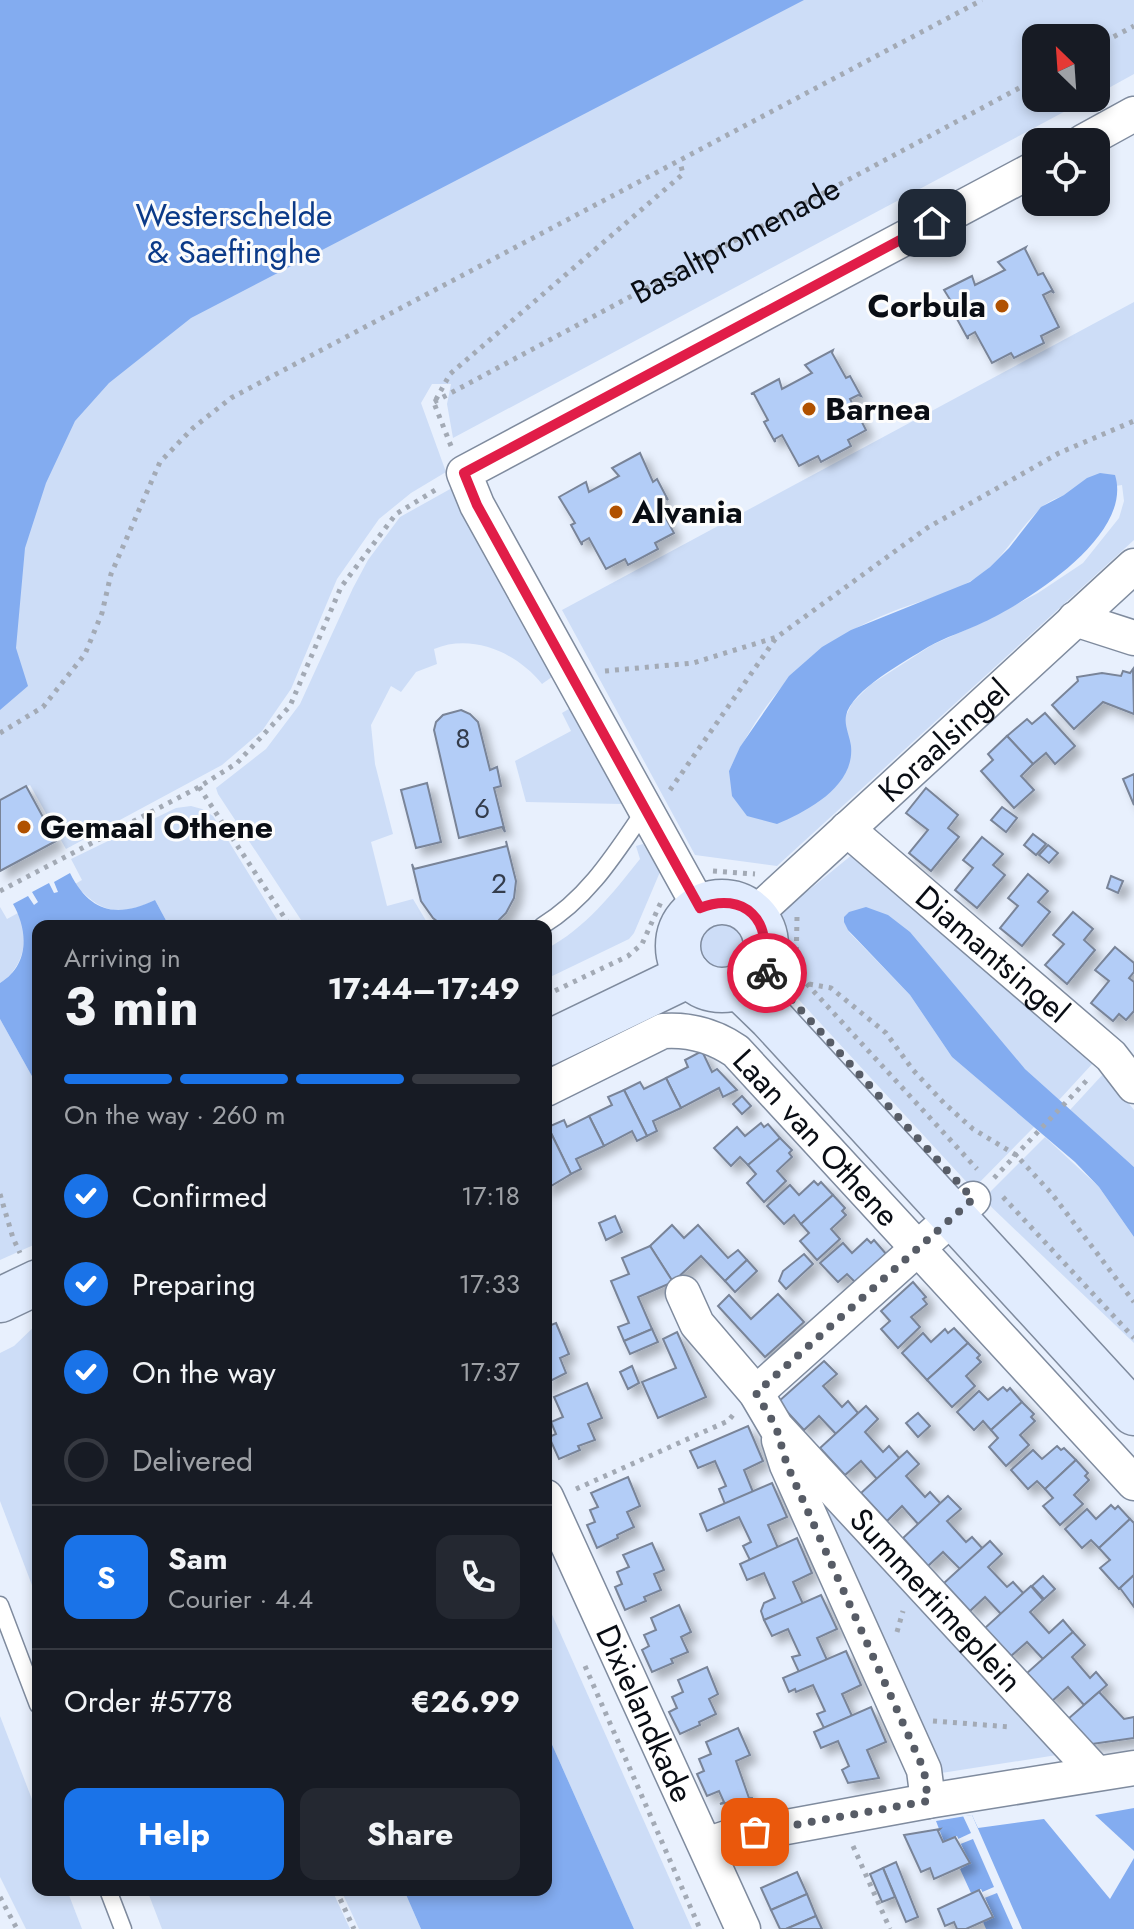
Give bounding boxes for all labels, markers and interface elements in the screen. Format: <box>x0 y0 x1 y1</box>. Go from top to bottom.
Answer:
north arrow <box>1022 24 1110 112</box>
map controls <box>1022 24 1110 216</box>
button: locate <box>1022 128 1110 216</box>
street label: Basaltpromenade <box>623 165 848 315</box>
pin <box>898 189 966 257</box>
park label: Westerschelde & Saeftinghe <box>135 192 333 275</box>
icon: home <box>910 201 954 245</box>
place label: Corbula <box>868 283 986 329</box>
marker: Corbula <box>993 297 1011 315</box>
place label: Barnea <box>825 386 931 432</box>
marker: Barnea <box>800 400 818 418</box>
place label: Alvania <box>631 489 743 535</box>
marker: Alvania <box>607 503 625 521</box>
street label: Koraalsingel <box>868 668 1020 813</box>
house number: 8 <box>455 718 471 759</box>
house number: 6 <box>474 788 490 829</box>
place label: Gemaal Othene <box>40 804 273 850</box>
marker: Gemaal Othene <box>15 818 33 836</box>
house number: 2 <box>491 863 507 904</box>
street label: Diamantsingel <box>905 875 1080 1034</box>
courier <box>727 933 807 1013</box>
text: Arriving in <box>64 939 181 977</box>
icon: bike <box>745 951 789 995</box>
text: 17:44–17:49 <box>328 967 520 1010</box>
text: 3 min <box>64 969 199 1045</box>
street label: Laan van Othene <box>722 1039 910 1237</box>
text: On the way · 260 m <box>64 1096 285 1134</box>
icon: check <box>64 1174 108 1218</box>
text: Confirmed <box>132 1175 267 1218</box>
text: 17:18 <box>461 1177 520 1215</box>
icon: check <box>64 1262 108 1306</box>
text: Preparing <box>132 1263 256 1306</box>
text: 17:33 <box>458 1265 520 1303</box>
icon: check <box>64 1350 108 1394</box>
text: On the way <box>132 1351 276 1394</box>
text: 17:37 <box>459 1353 520 1391</box>
text: Delivered <box>132 1439 253 1482</box>
street label: Summertimeplein <box>839 1498 1033 1703</box>
button: phone <box>436 1535 520 1619</box>
text: Sam <box>168 1537 228 1580</box>
text: S <box>97 1556 115 1599</box>
text: Courier · 4.4 <box>168 1580 313 1618</box>
street label: Dixielandkade <box>584 1617 705 1810</box>
text: Order #5778 <box>64 1680 233 1723</box>
text: €26.99 <box>411 1680 520 1723</box>
button: Help <box>64 1788 284 1880</box>
button: Share <box>300 1788 520 1880</box>
pin <box>721 1798 789 1866</box>
icon: bag <box>733 1810 777 1854</box>

